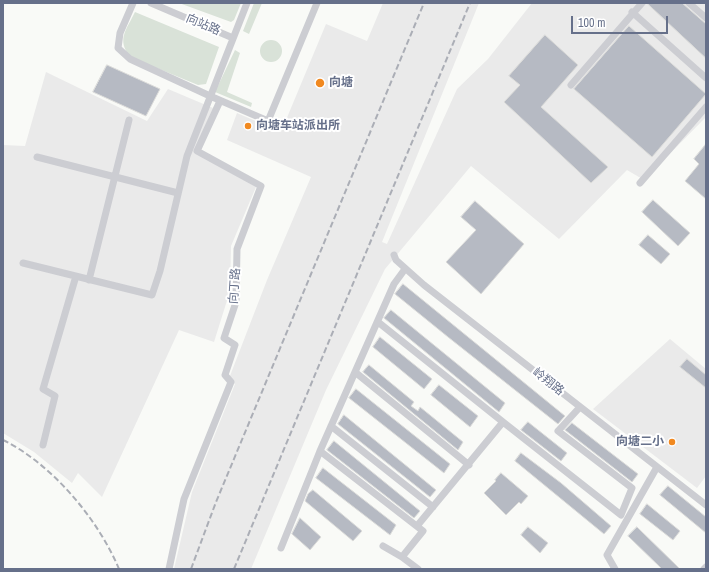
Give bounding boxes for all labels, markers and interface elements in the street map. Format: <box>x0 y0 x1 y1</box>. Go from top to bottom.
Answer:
scale bar <box>573 8 670 34</box>
street label: 向站路 <box>184 11 222 39</box>
text: 100 m <box>578 15 605 31</box>
place label: 向塘 <box>329 76 353 90</box>
marker: 向塘 <box>314 77 326 89</box>
place label: 向塘车站派出所 <box>256 119 340 133</box>
marker: 向塘车站派出所 <box>243 121 253 131</box>
street label: 向丁路 <box>227 268 243 304</box>
street label: 岭翔路 <box>529 365 567 399</box>
place label: 向塘二小 <box>616 435 664 449</box>
marker: 向塘二小 <box>667 437 677 447</box>

